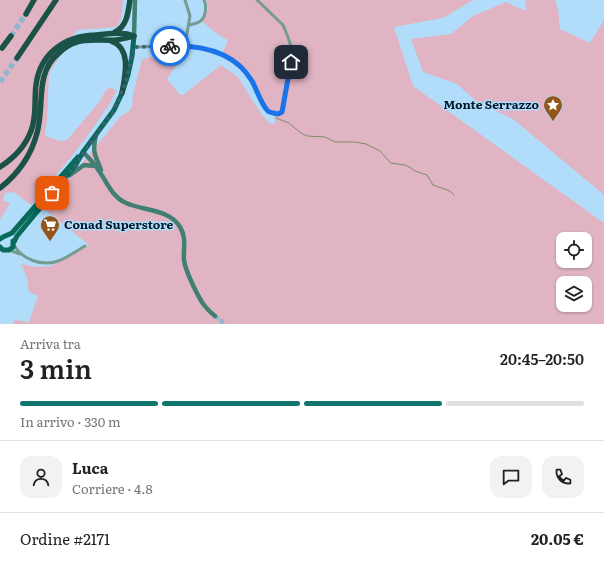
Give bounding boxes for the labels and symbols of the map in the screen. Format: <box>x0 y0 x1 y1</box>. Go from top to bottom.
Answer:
courier <box>150 26 190 66</box>
pin <box>274 45 308 79</box>
place icon: Monte Serrazzo <box>542 94 564 122</box>
place label: Monte Serrazzo <box>443 95 539 113</box>
pin <box>35 176 69 210</box>
supermarket icon: Conad Superstore <box>39 214 61 242</box>
place label: Conad Superstore <box>64 215 174 233</box>

